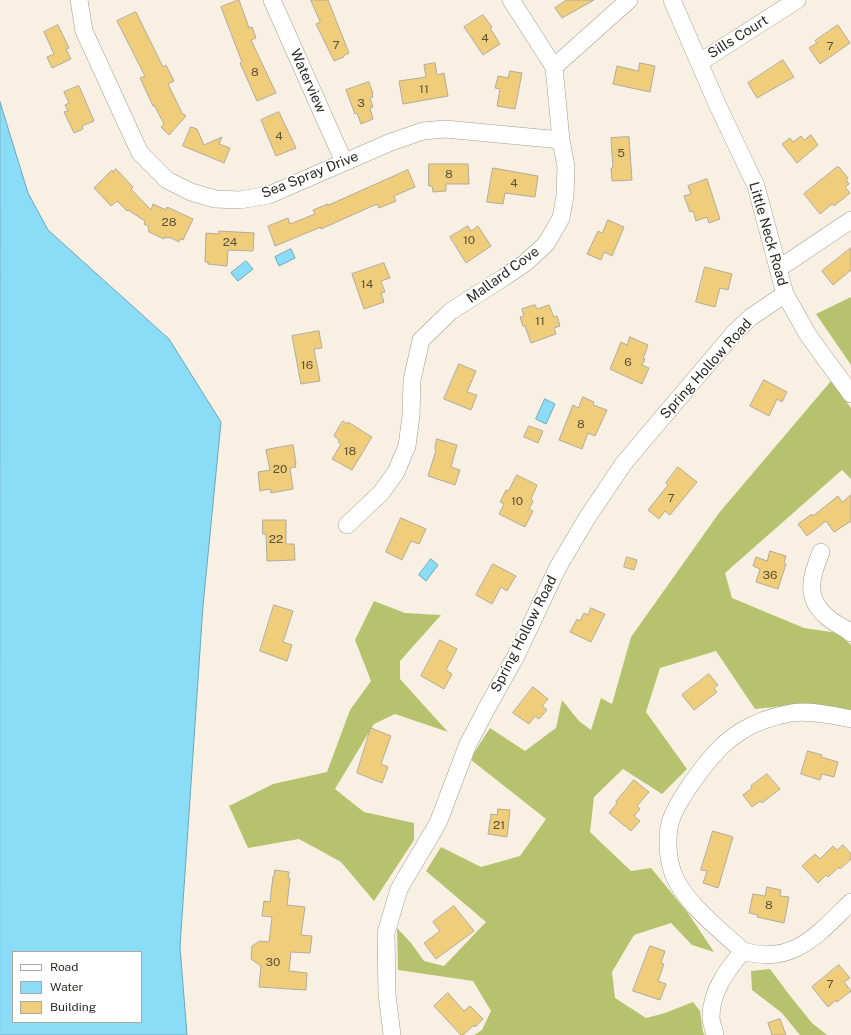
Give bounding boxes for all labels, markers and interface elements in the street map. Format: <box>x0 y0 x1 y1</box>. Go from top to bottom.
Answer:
street label: Sills Court <box>705 12 771 62</box>
house number: 4 <box>481 31 489 45</box>
house number: 7 <box>332 38 340 52</box>
house number: 7 <box>826 39 834 53</box>
street label: Waterview <box>286 46 330 116</box>
house number: 8 <box>251 65 259 79</box>
house number: 11 <box>419 82 429 96</box>
house number: 3 <box>357 96 365 110</box>
house number: 4 <box>275 129 283 143</box>
house number: 5 <box>617 146 625 160</box>
street label: Sea Spray Drive <box>259 148 361 202</box>
house number: 8 <box>445 167 453 181</box>
house number: 4 <box>510 176 518 190</box>
street label: Little Neck Road <box>745 180 791 288</box>
house number: 28 <box>162 215 176 229</box>
house number: 10 <box>463 233 475 247</box>
house number: 24 <box>223 235 237 249</box>
street label: Mallard Cove <box>464 243 542 307</box>
house number: 14 <box>361 277 373 291</box>
house number: 11 <box>535 314 545 328</box>
street label: Spring Hollow Road <box>657 316 755 422</box>
house number: 6 <box>624 355 632 369</box>
house number: 16 <box>301 358 313 372</box>
house number: 8 <box>577 417 585 431</box>
house number: 18 <box>344 444 356 458</box>
house number: 20 <box>273 462 287 476</box>
house number: 7 <box>667 491 675 505</box>
house number: 10 <box>511 494 523 508</box>
house number: 22 <box>269 532 283 546</box>
house number: 36 <box>763 568 777 582</box>
street label: Spring Hollow Road <box>487 573 561 695</box>
house number: 21 <box>493 818 505 832</box>
house number: 8 <box>765 898 773 912</box>
legend <box>12 951 142 1023</box>
house number: 30 <box>266 955 280 969</box>
text: Road <box>50 960 78 974</box>
house number: 7 <box>826 977 834 991</box>
text: Water <box>50 980 83 994</box>
text: Building <box>50 1000 96 1014</box>

